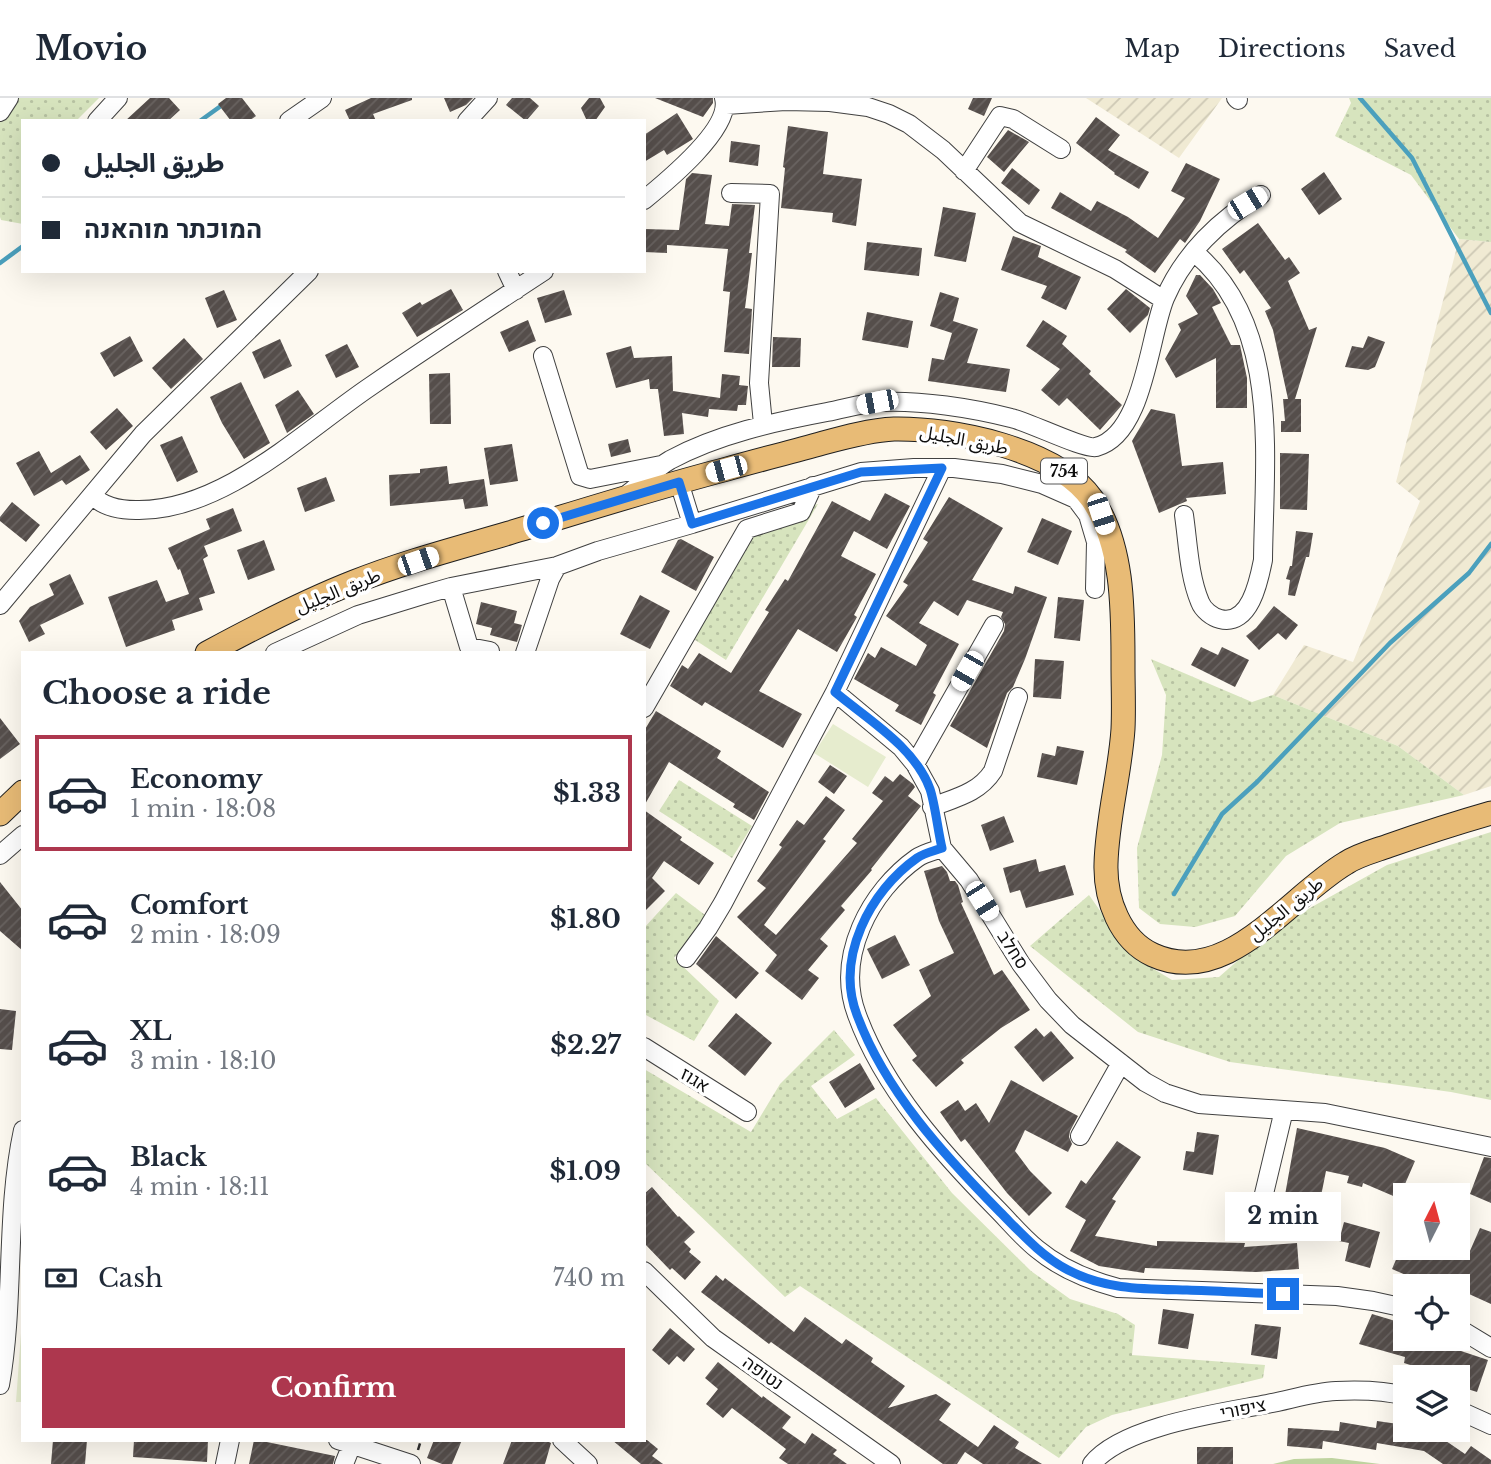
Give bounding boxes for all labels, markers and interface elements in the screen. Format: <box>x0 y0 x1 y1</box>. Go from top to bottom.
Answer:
text: Movio <box>35 28 147 69</box>
text: Map <box>1124 34 1180 63</box>
text: Directions <box>1218 34 1346 63</box>
text: Saved <box>1384 34 1456 63</box>
text: طريق الجليل <box>84 147 225 179</box>
car <box>1224 183 1271 223</box>
text: המוכתר מוהאנה <box>84 213 262 245</box>
car <box>855 388 900 416</box>
street label: طريق الجليل <box>918 421 1010 459</box>
car <box>703 453 750 485</box>
road number: 754 <box>1041 458 1087 484</box>
car <box>1085 491 1118 537</box>
route start <box>527 507 559 539</box>
car <box>395 544 442 578</box>
street label: طريق الجليل <box>292 564 384 618</box>
car <box>948 648 987 694</box>
text: Choose a ride <box>42 673 271 713</box>
icon: car <box>46 762 109 825</box>
text: Economy <box>130 763 263 795</box>
text: $1.33 <box>553 777 621 809</box>
text: 1 min · 18:08 <box>130 795 276 823</box>
street label: طريق الجليل <box>1244 872 1328 946</box>
car <box>962 878 1003 924</box>
icon: car <box>46 888 109 951</box>
text: Comfort <box>130 889 248 921</box>
text: $1.80 <box>550 903 621 935</box>
text: 2 min · 18:09 <box>130 921 281 949</box>
street label: סחלב <box>993 927 1033 973</box>
icon: car <box>46 1014 109 1077</box>
text: XL <box>130 1015 172 1047</box>
text: $2.27 <box>550 1029 621 1061</box>
text: 3 min · 18:10 <box>130 1047 276 1075</box>
street label: אגוז <box>676 1063 714 1097</box>
icon: car <box>46 1140 109 1203</box>
text: Black <box>130 1141 207 1173</box>
text: $1.09 <box>550 1155 621 1187</box>
text: 4 min · 18:11 <box>130 1173 269 1201</box>
north arrow <box>1393 1183 1470 1260</box>
map controls <box>1393 1183 1470 1442</box>
callout: 2 min <box>1225 1192 1341 1242</box>
text: 2 min <box>1247 1202 1319 1230</box>
icon: cash <box>42 1259 80 1297</box>
text: Cash <box>98 1262 163 1294</box>
text: 740 m <box>553 1264 625 1292</box>
button: locate <box>1393 1274 1470 1351</box>
route end <box>1267 1278 1299 1310</box>
button: Confirm <box>42 1348 625 1428</box>
street label: נטופה <box>738 1351 788 1395</box>
button: layers <box>1393 1365 1470 1442</box>
street label: ציפורי <box>1218 1394 1268 1424</box>

